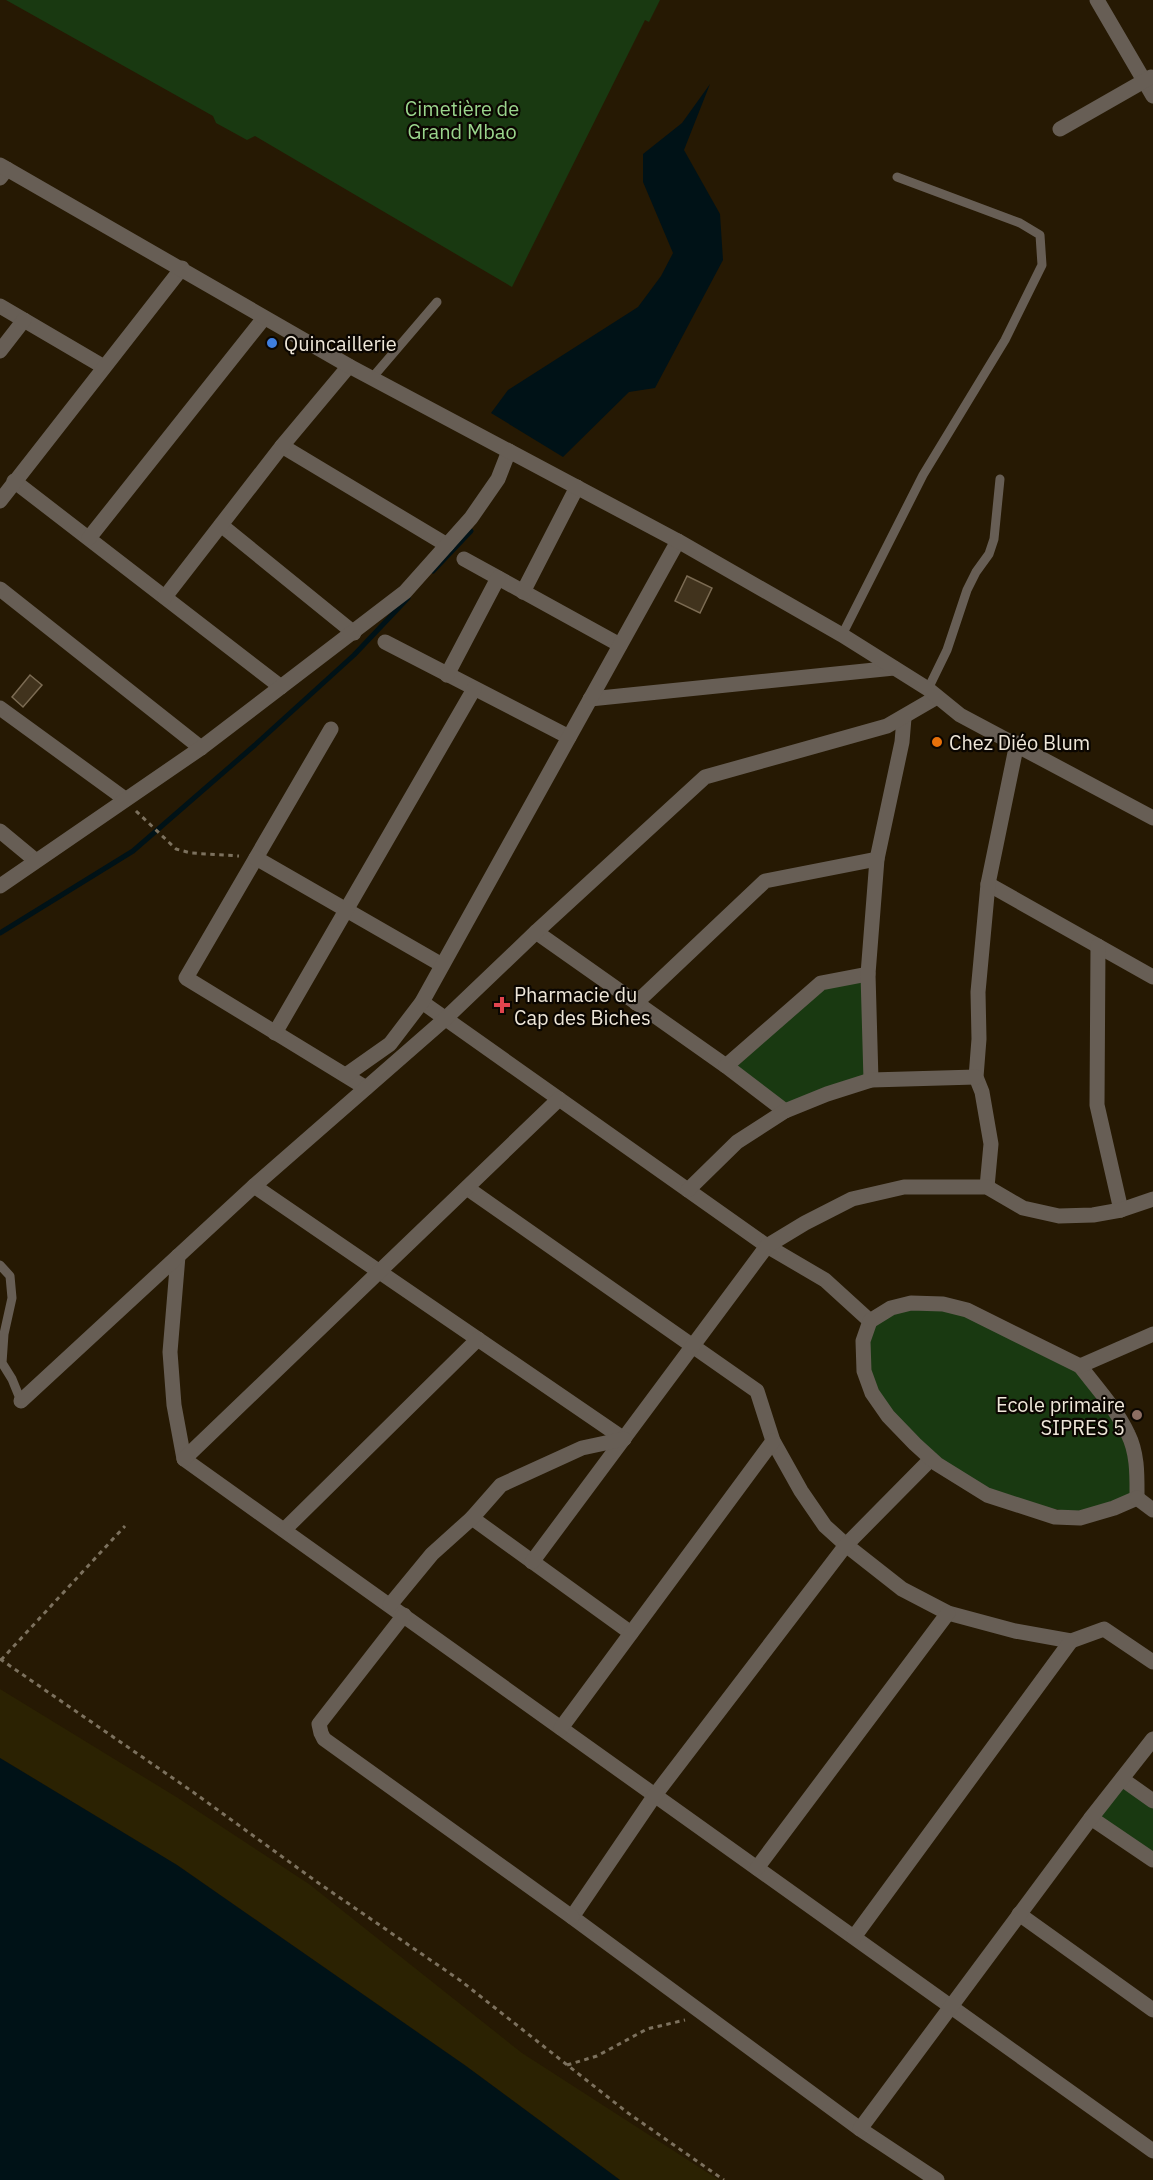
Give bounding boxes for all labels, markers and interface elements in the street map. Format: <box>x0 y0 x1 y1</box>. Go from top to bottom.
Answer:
park label: Cimetière de Grand Mbao <box>405 95 519 145</box>
place label: Quincaillerie <box>284 330 397 357</box>
marker: Quincaillerie <box>265 336 279 350</box>
place label: Chez Diéo Blum <box>949 729 1090 756</box>
marker: Chez Diéo Blum <box>930 735 944 749</box>
place label: Pharmacie du Cap des Biches <box>514 981 651 1031</box>
marker: Pharmacie du Cap des Biches <box>495 998 509 1012</box>
place label: Ecole primaire SIPRES 5 <box>996 1391 1125 1441</box>
marker: Ecole primaire SIPRES 5 <box>1130 1408 1144 1422</box>

